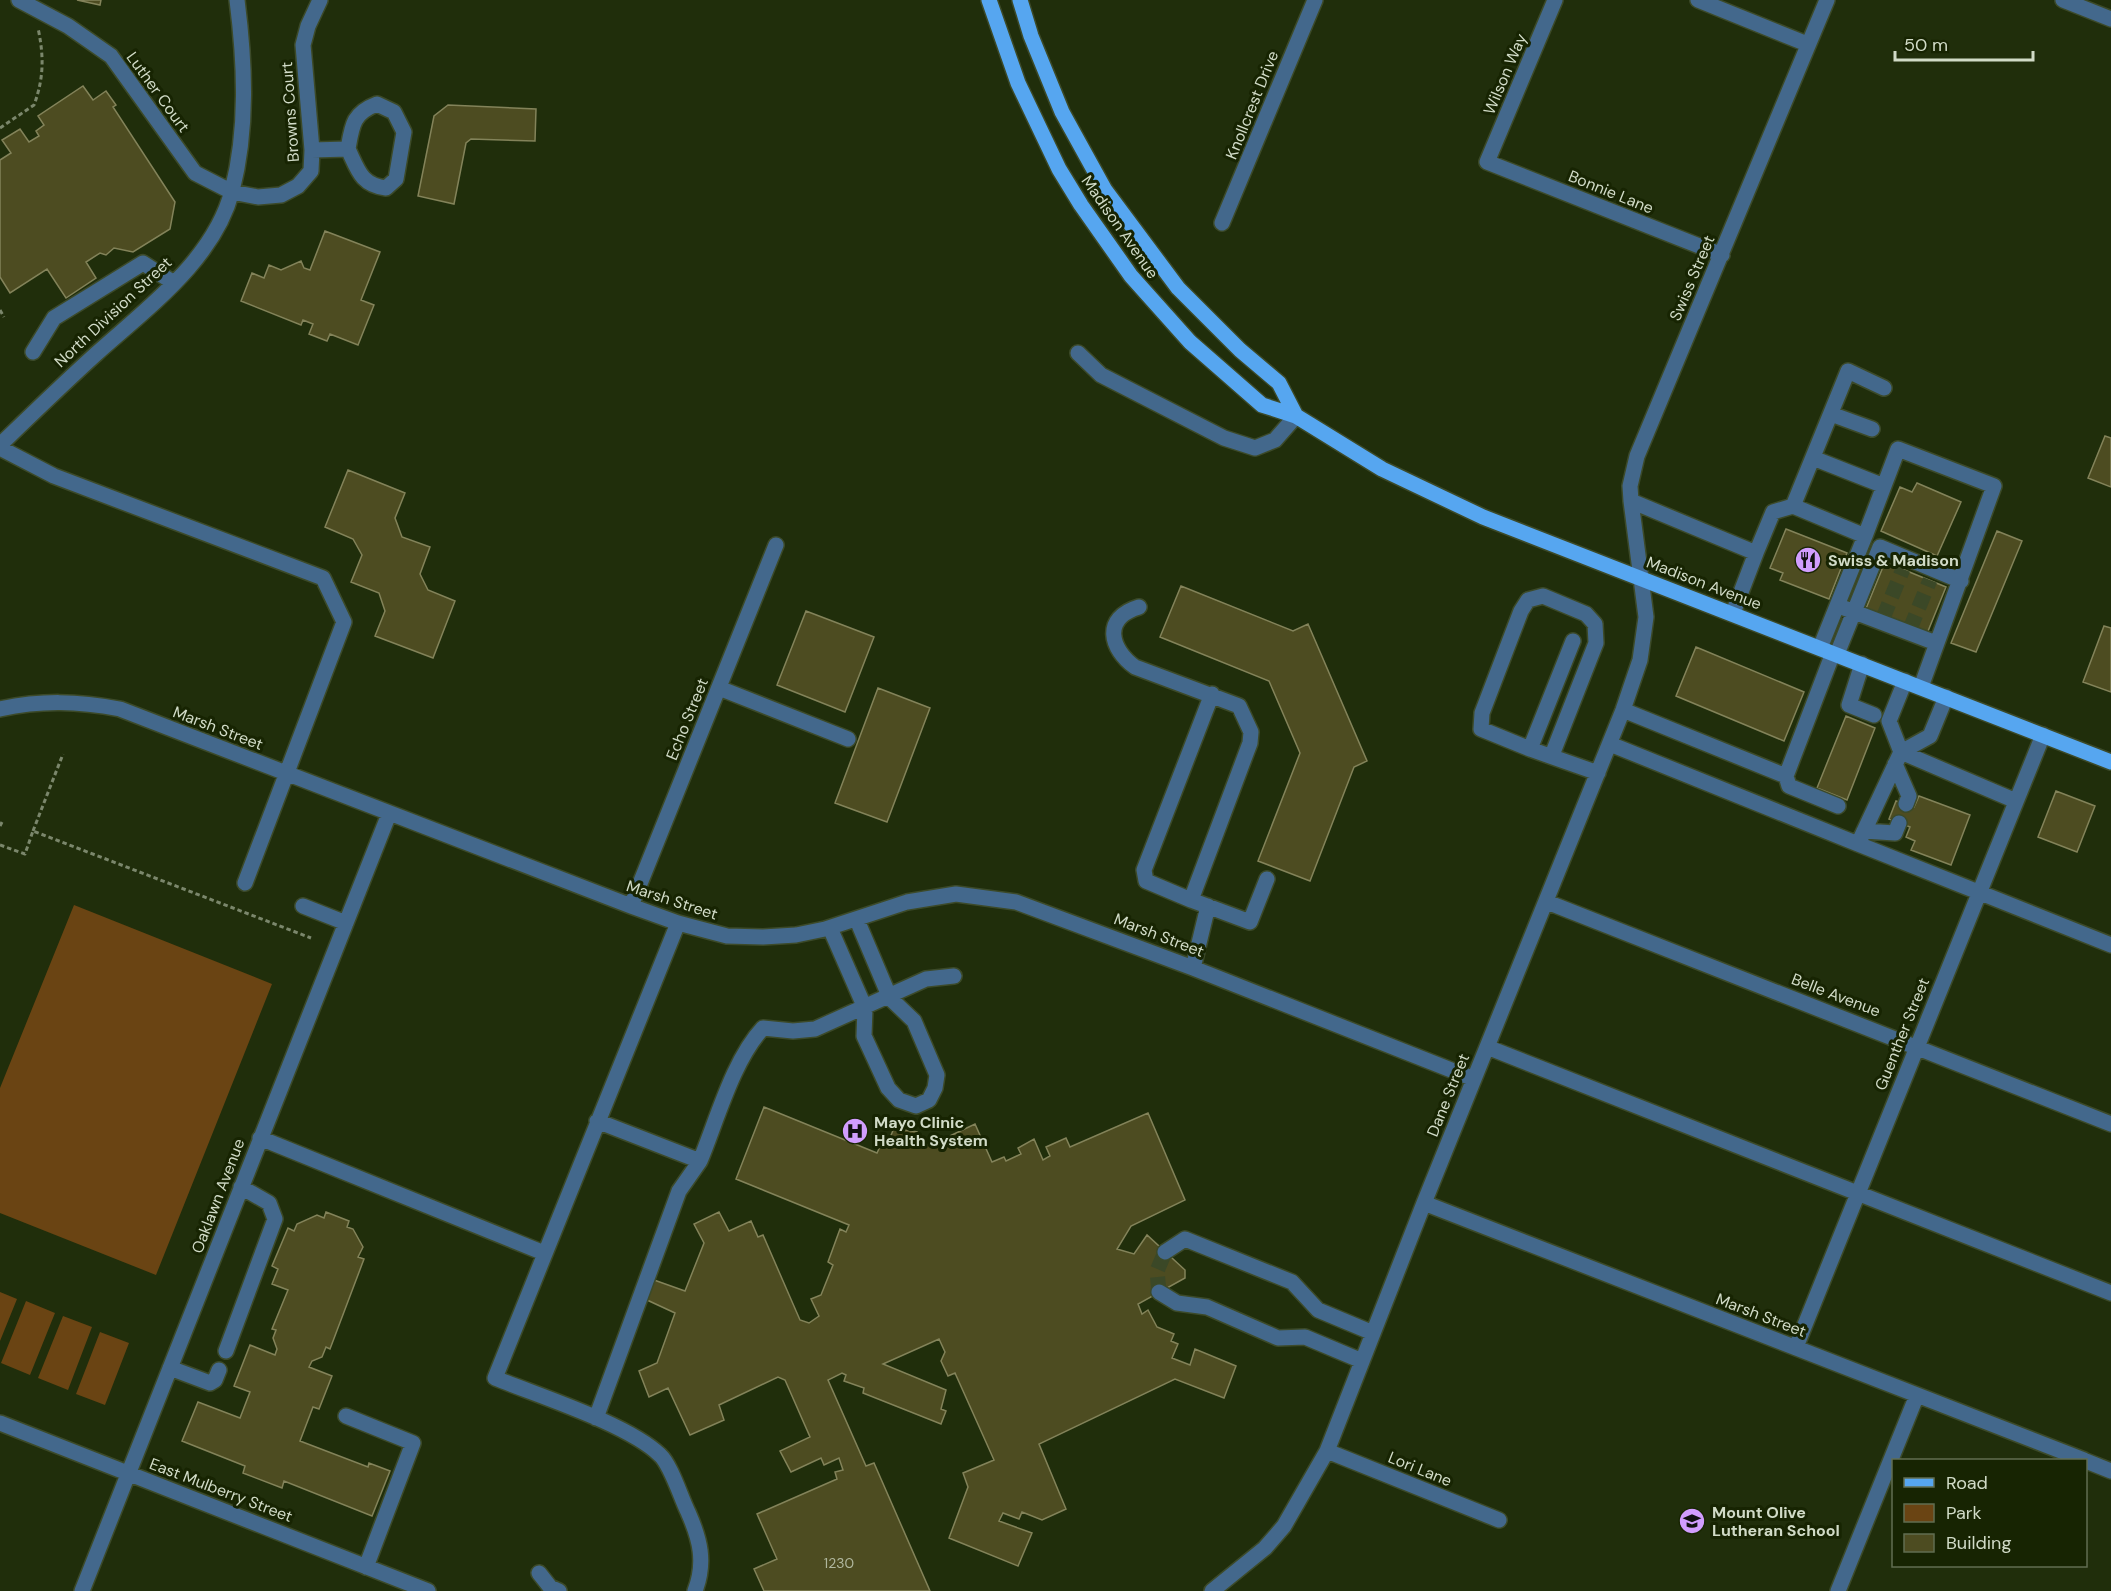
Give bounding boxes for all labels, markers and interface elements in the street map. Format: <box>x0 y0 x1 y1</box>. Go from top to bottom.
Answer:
scale bar <box>1895 24 2033 62</box>
street label: Wilson Way <box>1479 30 1531 118</box>
text: 50 m <box>1904 33 1948 57</box>
street label: Luther Court <box>122 48 194 136</box>
street label: Knollcrest Drive <box>1221 48 1283 162</box>
street label: Browns Court <box>276 61 304 163</box>
street label: Bonnie Lane <box>1565 165 1657 219</box>
street label: Madison Avenue <box>1077 171 1163 283</box>
street label: Swiss Street <box>1665 232 1719 324</box>
street label: North Division Street <box>50 252 176 372</box>
restaurant icon: Swiss & Madison <box>1793 545 1823 575</box>
place label: Swiss & Madison <box>1828 550 1959 571</box>
street label: Madison Avenue <box>1644 551 1764 615</box>
street label: Echo Street <box>661 675 713 763</box>
street label: Marsh Street <box>170 701 266 755</box>
street label: Marsh Street <box>624 875 720 925</box>
street label: Marsh Street <box>1111 908 1207 962</box>
street label: Belle Avenue <box>1789 968 1883 1022</box>
street label: Guenther Street <box>1870 975 1934 1093</box>
street label: Dane Street <box>1422 1050 1474 1140</box>
place label: Mayo Clinic Health System <box>874 1112 988 1151</box>
hospital icon: Mayo Clinic Health System <box>840 1116 870 1146</box>
street label: Oaklawn Avenue <box>186 1136 250 1256</box>
street label: Marsh Street <box>1713 1288 1809 1342</box>
street label: Lori Lane <box>1385 1447 1455 1491</box>
street label: East Mulberry Street <box>146 1453 296 1527</box>
legend <box>1892 1459 2087 1567</box>
text: Road <box>1946 1471 1988 1495</box>
text: Park <box>1946 1501 1982 1525</box>
place label: Mount Olive Lutheran School <box>1712 1502 1840 1541</box>
school or university icon: Mount Olive Lutheran School <box>1677 1506 1707 1536</box>
text: Building <box>1946 1531 2011 1555</box>
house number: 1230 <box>824 1554 854 1572</box>

